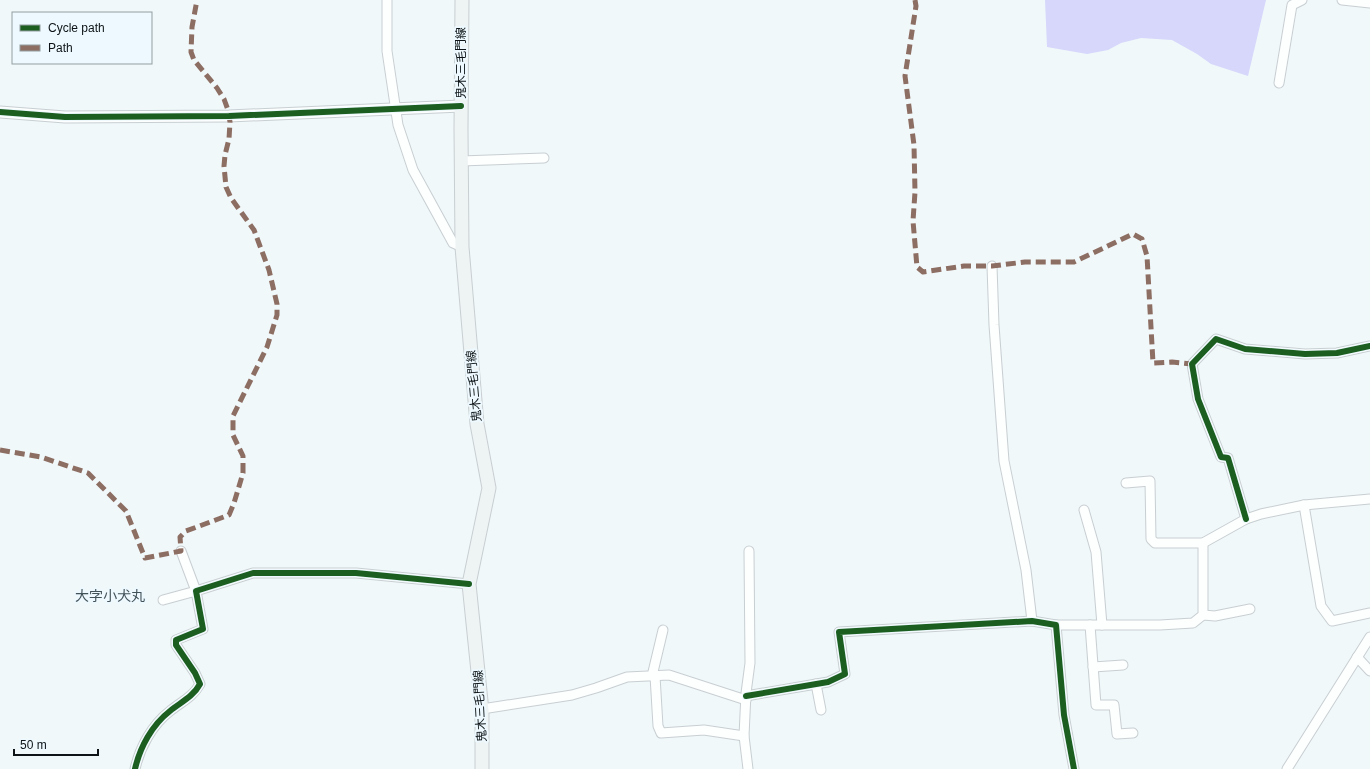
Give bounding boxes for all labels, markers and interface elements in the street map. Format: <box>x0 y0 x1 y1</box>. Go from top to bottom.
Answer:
legend <box>12 12 152 64</box>
text: Cycle path <box>48 21 105 35</box>
street label: 鬼木三毛門線 <box>454 27 468 99</box>
text: Path <box>48 41 73 55</box>
street label: 鬼木三毛門線 <box>464 350 484 422</box>
district label: 大字小犬丸 <box>75 588 145 604</box>
street label: 鬼木三毛門線 <box>471 670 489 742</box>
scale bar <box>14 731 98 757</box>
text: 50 m <box>20 738 47 752</box>

